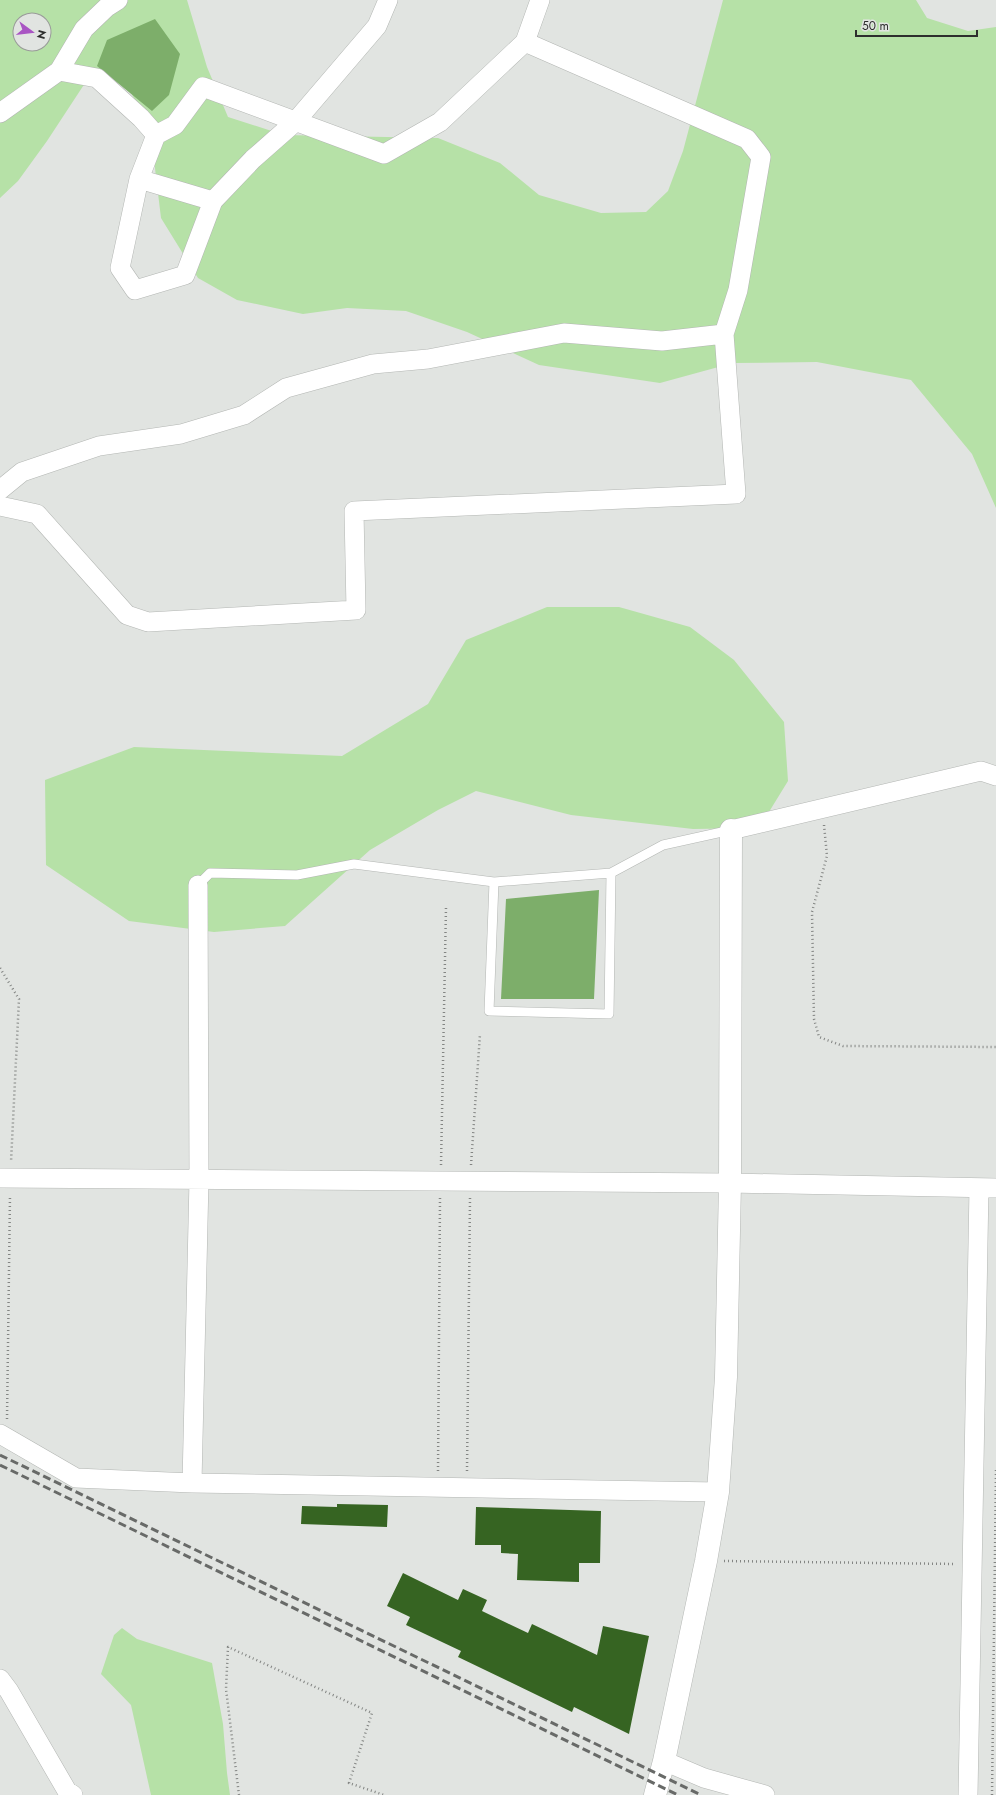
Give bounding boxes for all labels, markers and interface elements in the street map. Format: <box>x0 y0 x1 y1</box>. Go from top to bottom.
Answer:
north arrow <box>12 12 52 52</box>
scale bar <box>856 12 977 38</box>
text: 50 m <box>862 17 889 35</box>
text: N <box>33 28 51 41</box>

